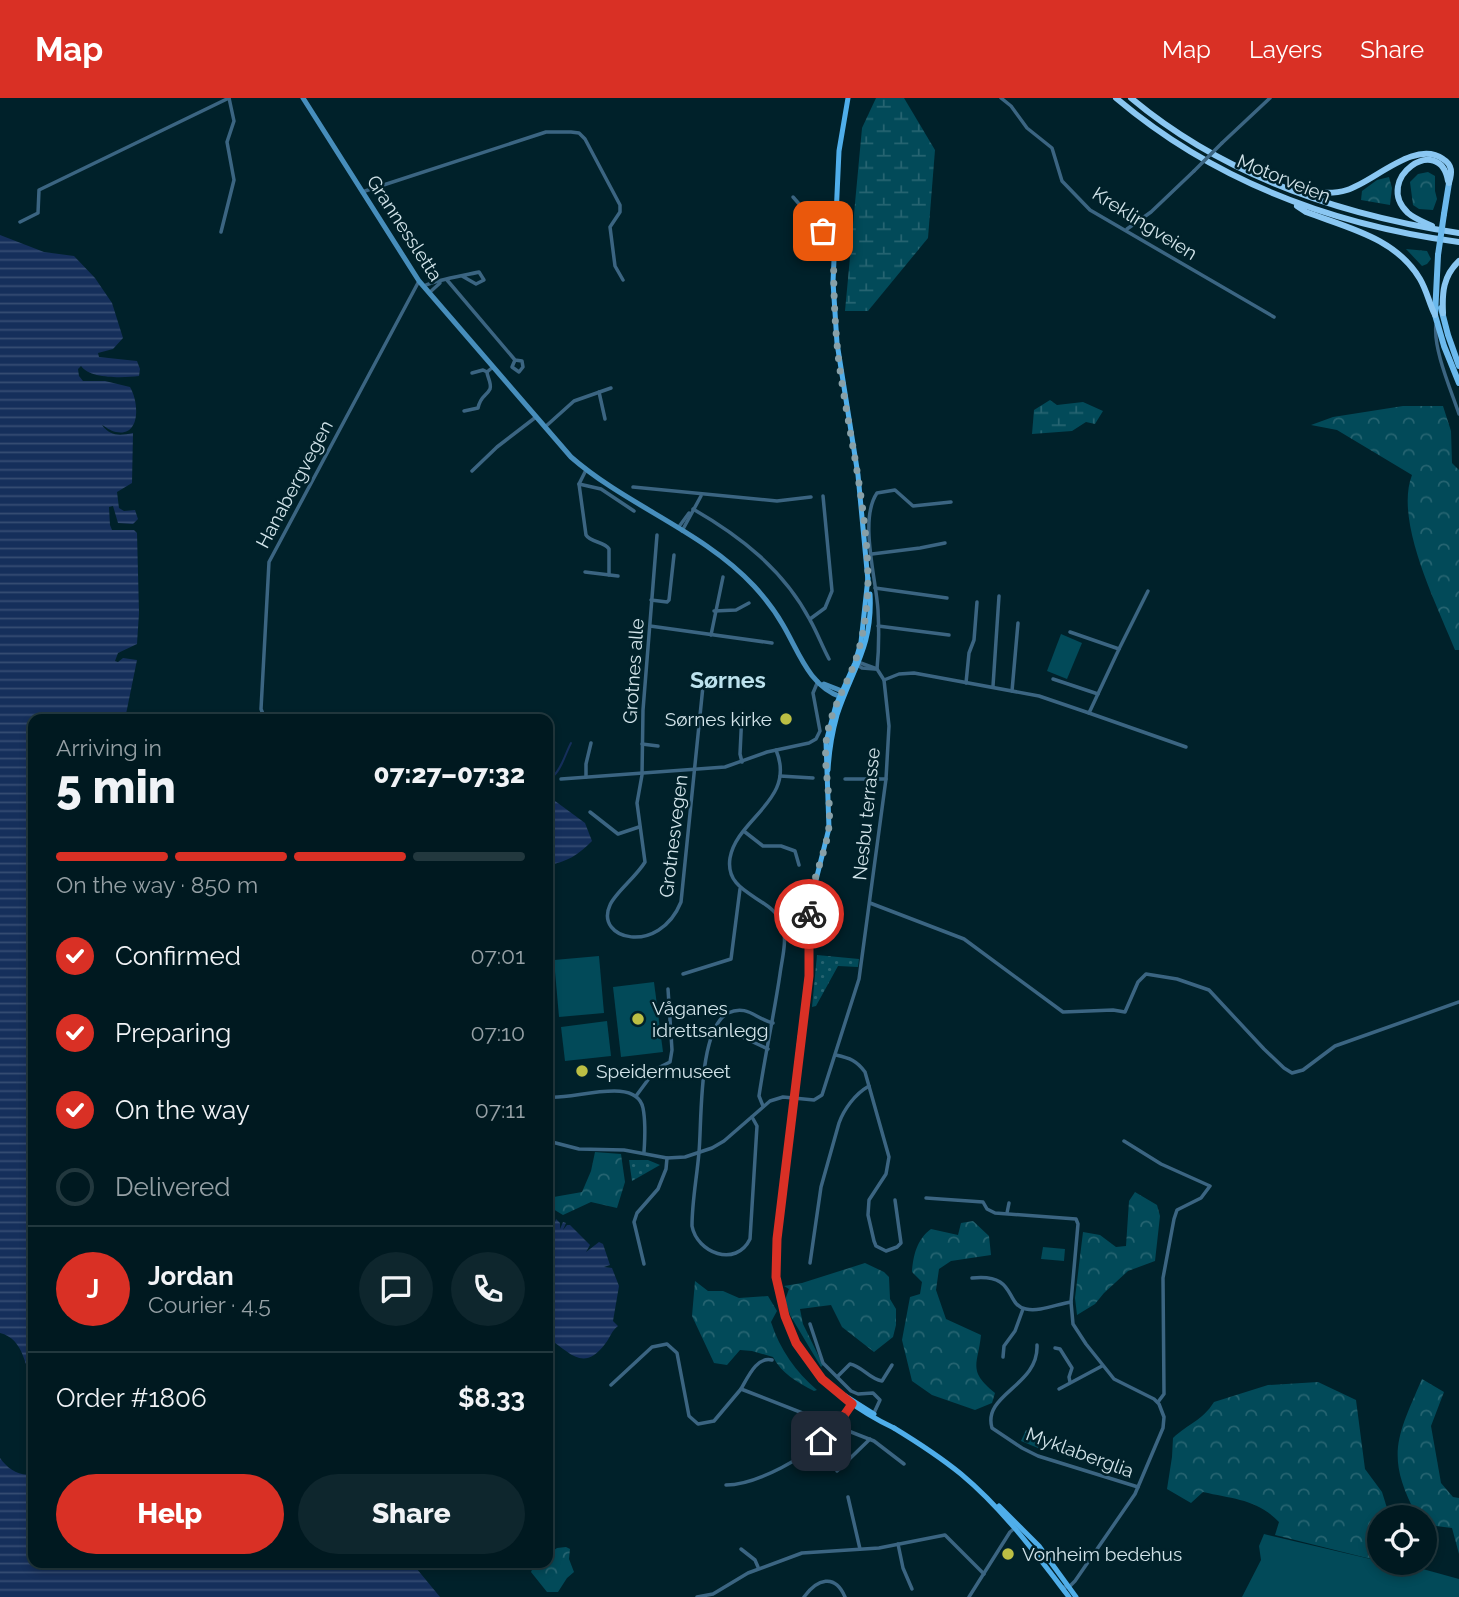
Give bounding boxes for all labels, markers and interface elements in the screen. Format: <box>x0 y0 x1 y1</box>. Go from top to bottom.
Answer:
text: Map <box>35 30 103 69</box>
text: Map <box>1162 35 1211 64</box>
text: Layers <box>1249 35 1322 64</box>
text: Share <box>1360 35 1424 64</box>
street label: Motorveien <box>1234 149 1334 207</box>
street label: Grannessletta <box>363 171 447 285</box>
street label: Kreklingveien <box>1089 182 1201 264</box>
pin <box>793 201 853 261</box>
icon: bag <box>804 212 842 250</box>
street label: Hanabergvegen <box>251 416 337 552</box>
street label: Grotnes alle <box>618 618 648 724</box>
district label: Sørnes <box>690 666 766 693</box>
place label: Sørnes kirke <box>665 708 772 730</box>
marker: Sørnes kirke <box>778 711 794 727</box>
text: Arriving in <box>56 734 162 761</box>
street label: Nesbu terrasse <box>848 747 884 881</box>
text: 07:27–07:32 <box>373 759 525 789</box>
text: 5 min <box>56 760 176 814</box>
street label: Grotnesvegen <box>655 773 691 899</box>
text: On the way · 850 m <box>56 871 258 898</box>
courier <box>774 879 844 949</box>
icon: bike <box>790 895 828 933</box>
icon: check <box>56 937 94 975</box>
text: Confirmed <box>115 941 241 971</box>
text: 07:01 <box>471 942 525 969</box>
place label: Våganes idrettsanlegg <box>652 997 769 1041</box>
marker: Våganes idrettsanlegg <box>630 1011 646 1027</box>
icon: check <box>56 1014 94 1052</box>
text: Preparing <box>115 1018 231 1048</box>
text: 07:10 <box>471 1019 525 1046</box>
place label: Speidermuseet <box>596 1060 731 1082</box>
marker: Speidermuseet <box>574 1063 590 1079</box>
icon: check <box>56 1091 94 1129</box>
text: On the way <box>115 1095 250 1125</box>
text: 07:11 <box>475 1096 525 1123</box>
text: Delivered <box>115 1172 230 1202</box>
button: chat <box>359 1252 433 1326</box>
button: phone <box>451 1252 525 1326</box>
text: Jordan <box>148 1261 234 1291</box>
text: J <box>87 1274 99 1304</box>
text: Courier · 4.5 <box>148 1291 271 1318</box>
text: Order #1806 <box>56 1383 207 1413</box>
text: $8.33 <box>458 1383 525 1413</box>
pin <box>791 1411 851 1471</box>
icon: home <box>802 1422 840 1460</box>
street label: Myklaberglia <box>1023 1422 1137 1482</box>
button: Help <box>56 1474 284 1554</box>
button: Share <box>298 1474 525 1554</box>
map controls <box>1367 1505 1437 1575</box>
button: locate <box>1367 1505 1437 1575</box>
place label: Vonheim bedehus <box>1022 1543 1182 1565</box>
marker: Vonheim bedehus <box>1000 1546 1016 1562</box>

